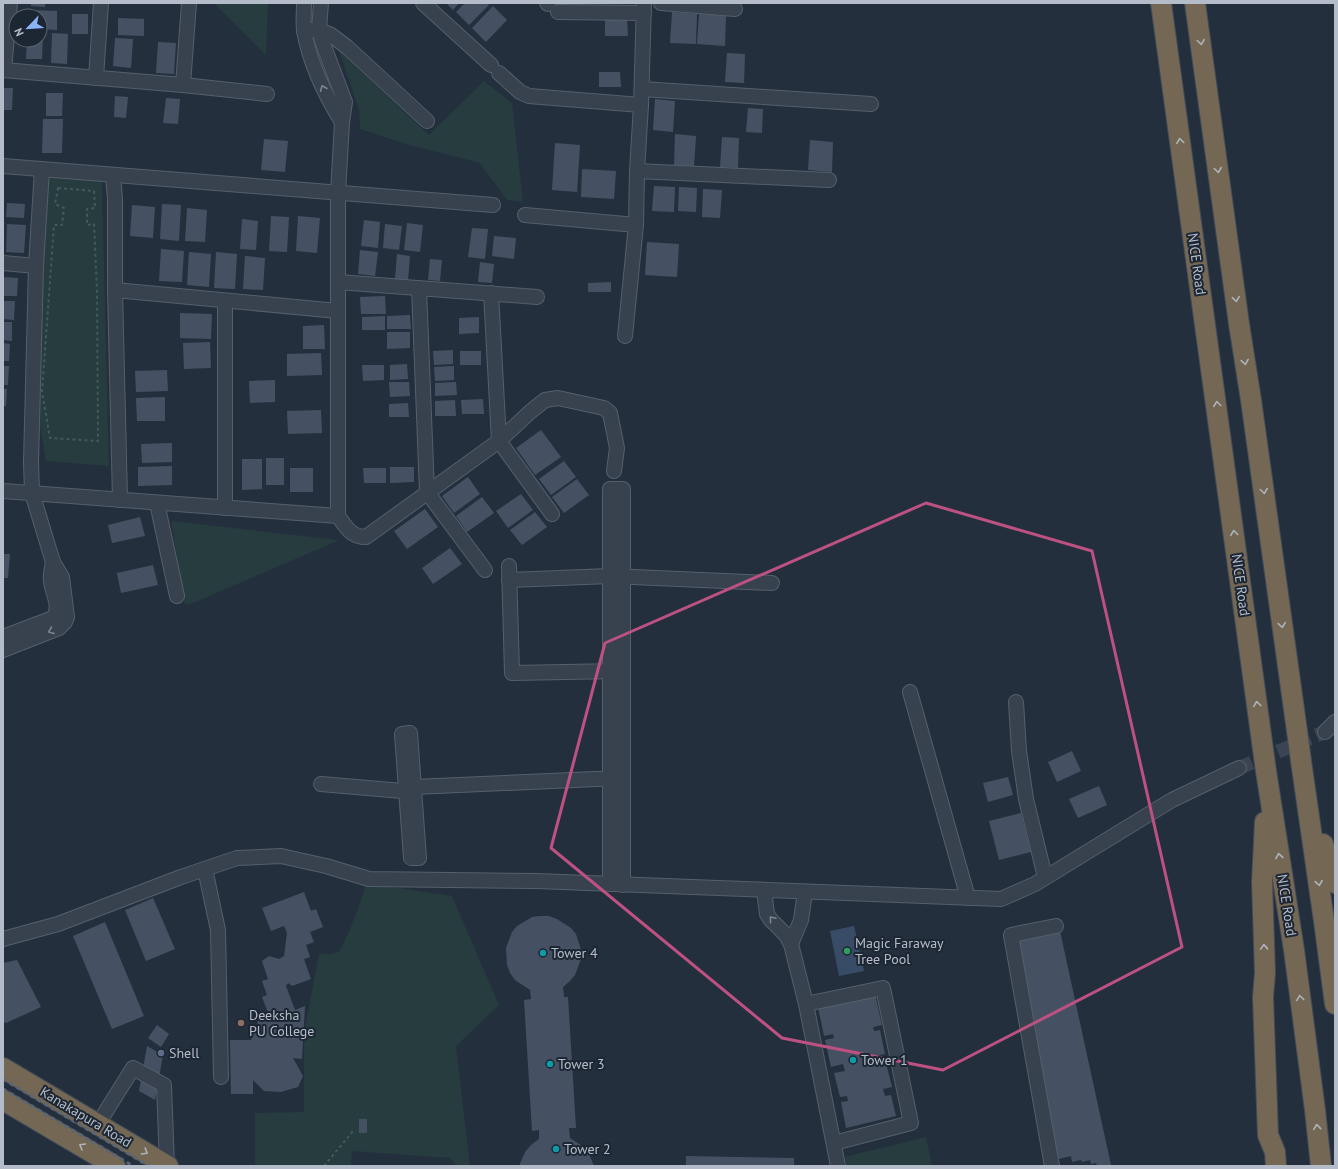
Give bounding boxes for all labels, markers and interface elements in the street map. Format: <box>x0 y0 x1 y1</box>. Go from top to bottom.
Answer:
north arrow <box>8 8 48 48</box>
text: N <box>11 26 27 38</box>
one-way arrow <box>1196 39 1205 45</box>
one-way arrow <box>320 85 328 92</box>
one-way arrow <box>1176 138 1185 145</box>
one-way arrow <box>1213 167 1222 174</box>
street label: NICE Road <box>1184 232 1210 296</box>
one-way arrow <box>1231 296 1240 302</box>
one-way arrow <box>1240 359 1249 366</box>
one-way arrow <box>1212 401 1221 407</box>
one-way arrow <box>1259 488 1268 494</box>
one-way arrow <box>1230 530 1239 536</box>
street label: NICE Road <box>1228 553 1254 617</box>
one-way arrow <box>1278 622 1287 628</box>
one-way arrow <box>48 626 56 634</box>
one-way arrow <box>1253 700 1262 707</box>
one-way arrow <box>1275 853 1284 859</box>
street label: NICE Road <box>1273 873 1301 937</box>
one-way arrow <box>1314 879 1323 886</box>
one-way arrow <box>769 917 776 924</box>
place label: Magic Faraway Tree Pool <box>855 934 944 968</box>
place label: Tower 4 <box>551 944 598 962</box>
one-way arrow <box>1260 944 1269 950</box>
marker: Magic Faraway Tree Pool <box>842 946 852 956</box>
marker: Tower 4 <box>538 948 548 958</box>
one-way arrow <box>1296 995 1305 1001</box>
place label: Deeksha PU College <box>249 1006 314 1040</box>
marker: Deeksha PU College <box>236 1018 246 1028</box>
place label: Shell <box>169 1044 199 1062</box>
marker: Shell <box>156 1048 166 1058</box>
place label: Tower 1 <box>861 1051 908 1069</box>
place label: Tower 3 <box>558 1055 605 1073</box>
marker: Tower 1 <box>848 1055 858 1065</box>
marker: Tower 3 <box>545 1059 555 1069</box>
street label: Kanakapura Road <box>37 1083 135 1151</box>
one-way arrow <box>1313 1124 1322 1130</box>
place label: Tower 2 <box>564 1140 611 1158</box>
one-way arrow <box>79 1144 86 1151</box>
marker: Tower 2 <box>551 1144 561 1154</box>
one-way arrow <box>141 1148 148 1155</box>

